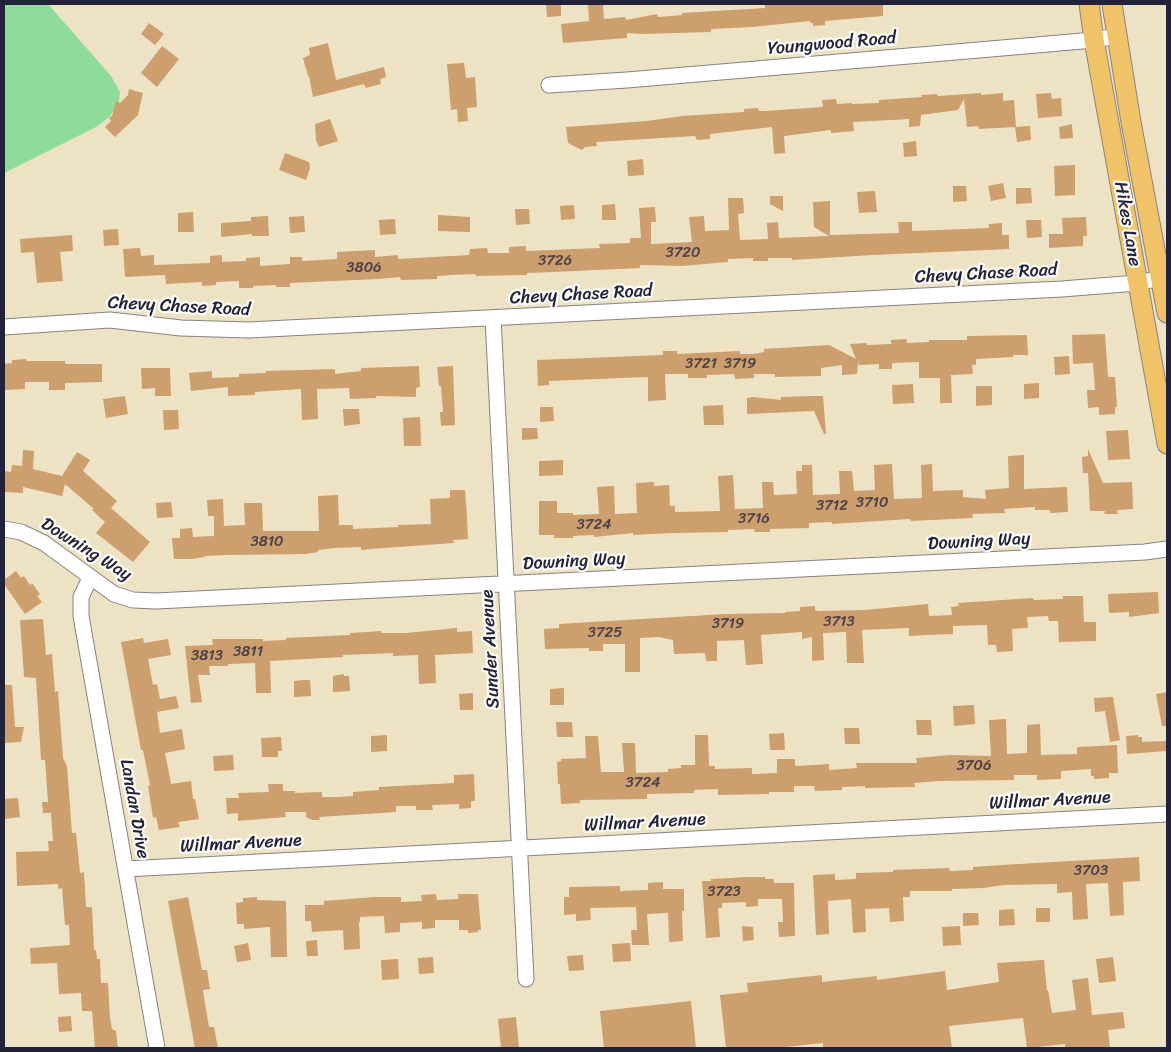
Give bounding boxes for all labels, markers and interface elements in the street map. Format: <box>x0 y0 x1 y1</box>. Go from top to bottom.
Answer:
street label: Youngwood Road <box>767 28 897 60</box>
street label: Hikes Lane <box>1109 180 1145 268</box>
house number: 3720 <box>666 244 700 262</box>
house number: 3726 <box>538 252 572 270</box>
house number: 3806 <box>346 259 382 277</box>
street label: Chevy Chase Road <box>914 259 1058 289</box>
street label: Chevy Chase Road <box>509 280 653 310</box>
street label: Chevy Chase Road <box>107 292 251 322</box>
house number: 3721 <box>685 355 717 373</box>
house number: 3719 <box>724 355 756 373</box>
house number: 3710 <box>856 494 888 512</box>
house number: 3712 <box>816 497 848 515</box>
house number: 3716 <box>738 510 770 528</box>
street label: Downing Way <box>37 514 135 586</box>
house number: 3724 <box>577 516 611 534</box>
street label: Downing Way <box>927 529 1031 555</box>
house number: 3810 <box>250 533 284 551</box>
street label: Downing Way <box>522 549 626 575</box>
street label: Sunder Avenue <box>477 589 505 709</box>
house number: 3713 <box>823 613 855 631</box>
house number: 3719 <box>712 615 744 633</box>
house number: 3725 <box>588 624 622 642</box>
house number: 3811 <box>233 643 263 661</box>
house number: 3813 <box>191 647 223 665</box>
house number: 3706 <box>957 757 991 775</box>
street label: Landan Drive <box>115 758 153 860</box>
house number: 3724 <box>626 774 660 792</box>
street label: Willmar Avenue <box>989 787 1111 815</box>
street label: Willmar Avenue <box>584 809 706 837</box>
street label: Willmar Avenue <box>180 830 302 858</box>
house number: 3703 <box>1074 862 1108 880</box>
house number: 3723 <box>707 883 741 901</box>

